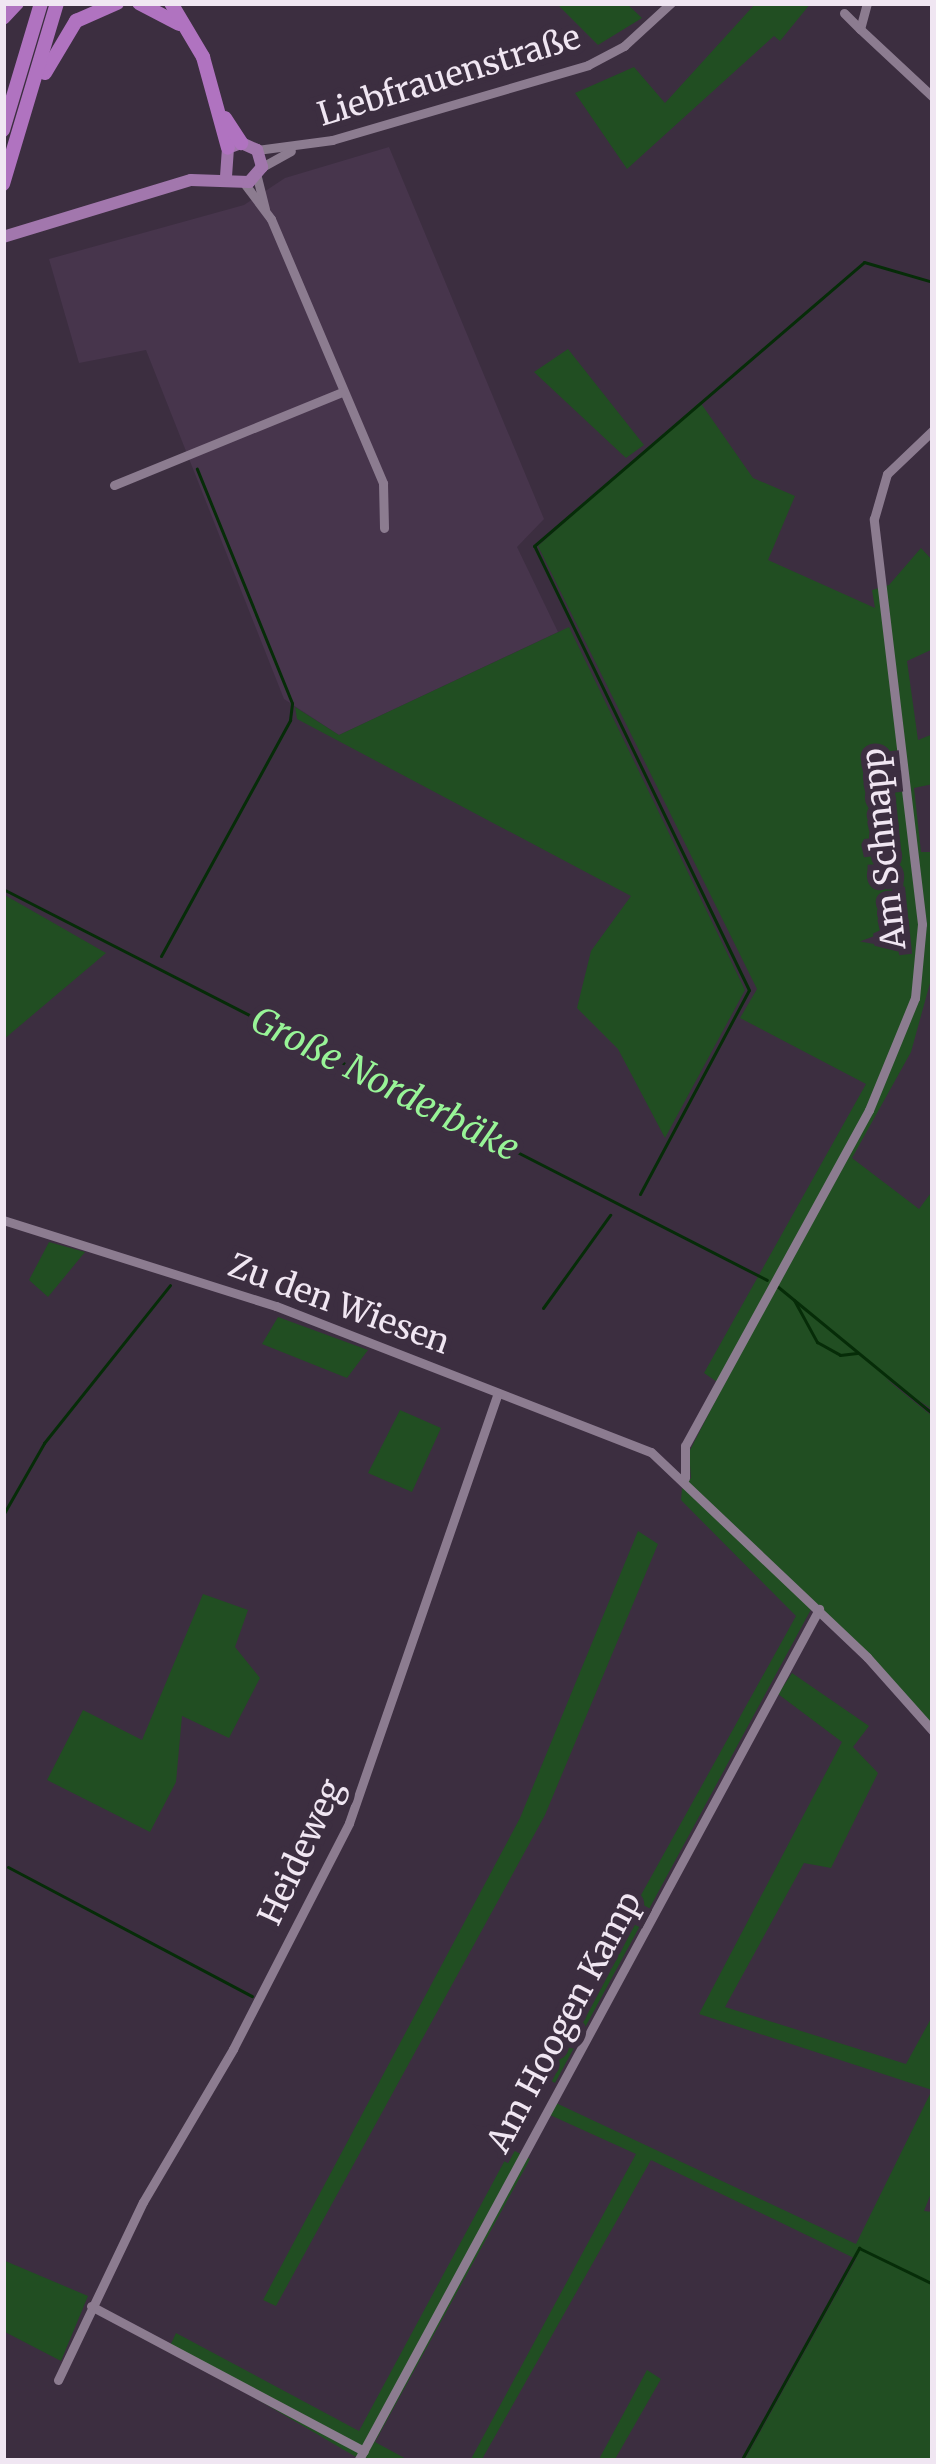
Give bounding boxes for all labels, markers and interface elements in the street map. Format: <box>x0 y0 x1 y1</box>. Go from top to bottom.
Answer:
street label: Liebfrauenstraße <box>313 17 585 135</box>
street label: Am Schnapp <box>854 747 914 951</box>
water label: Große Norderbäke <box>244 998 526 1170</box>
street label: Zu den Wiesen <box>223 1246 455 1362</box>
street label: Heideweg <box>250 1773 352 1931</box>
street label: Am Hoogen Kamp <box>479 1885 649 2159</box>

